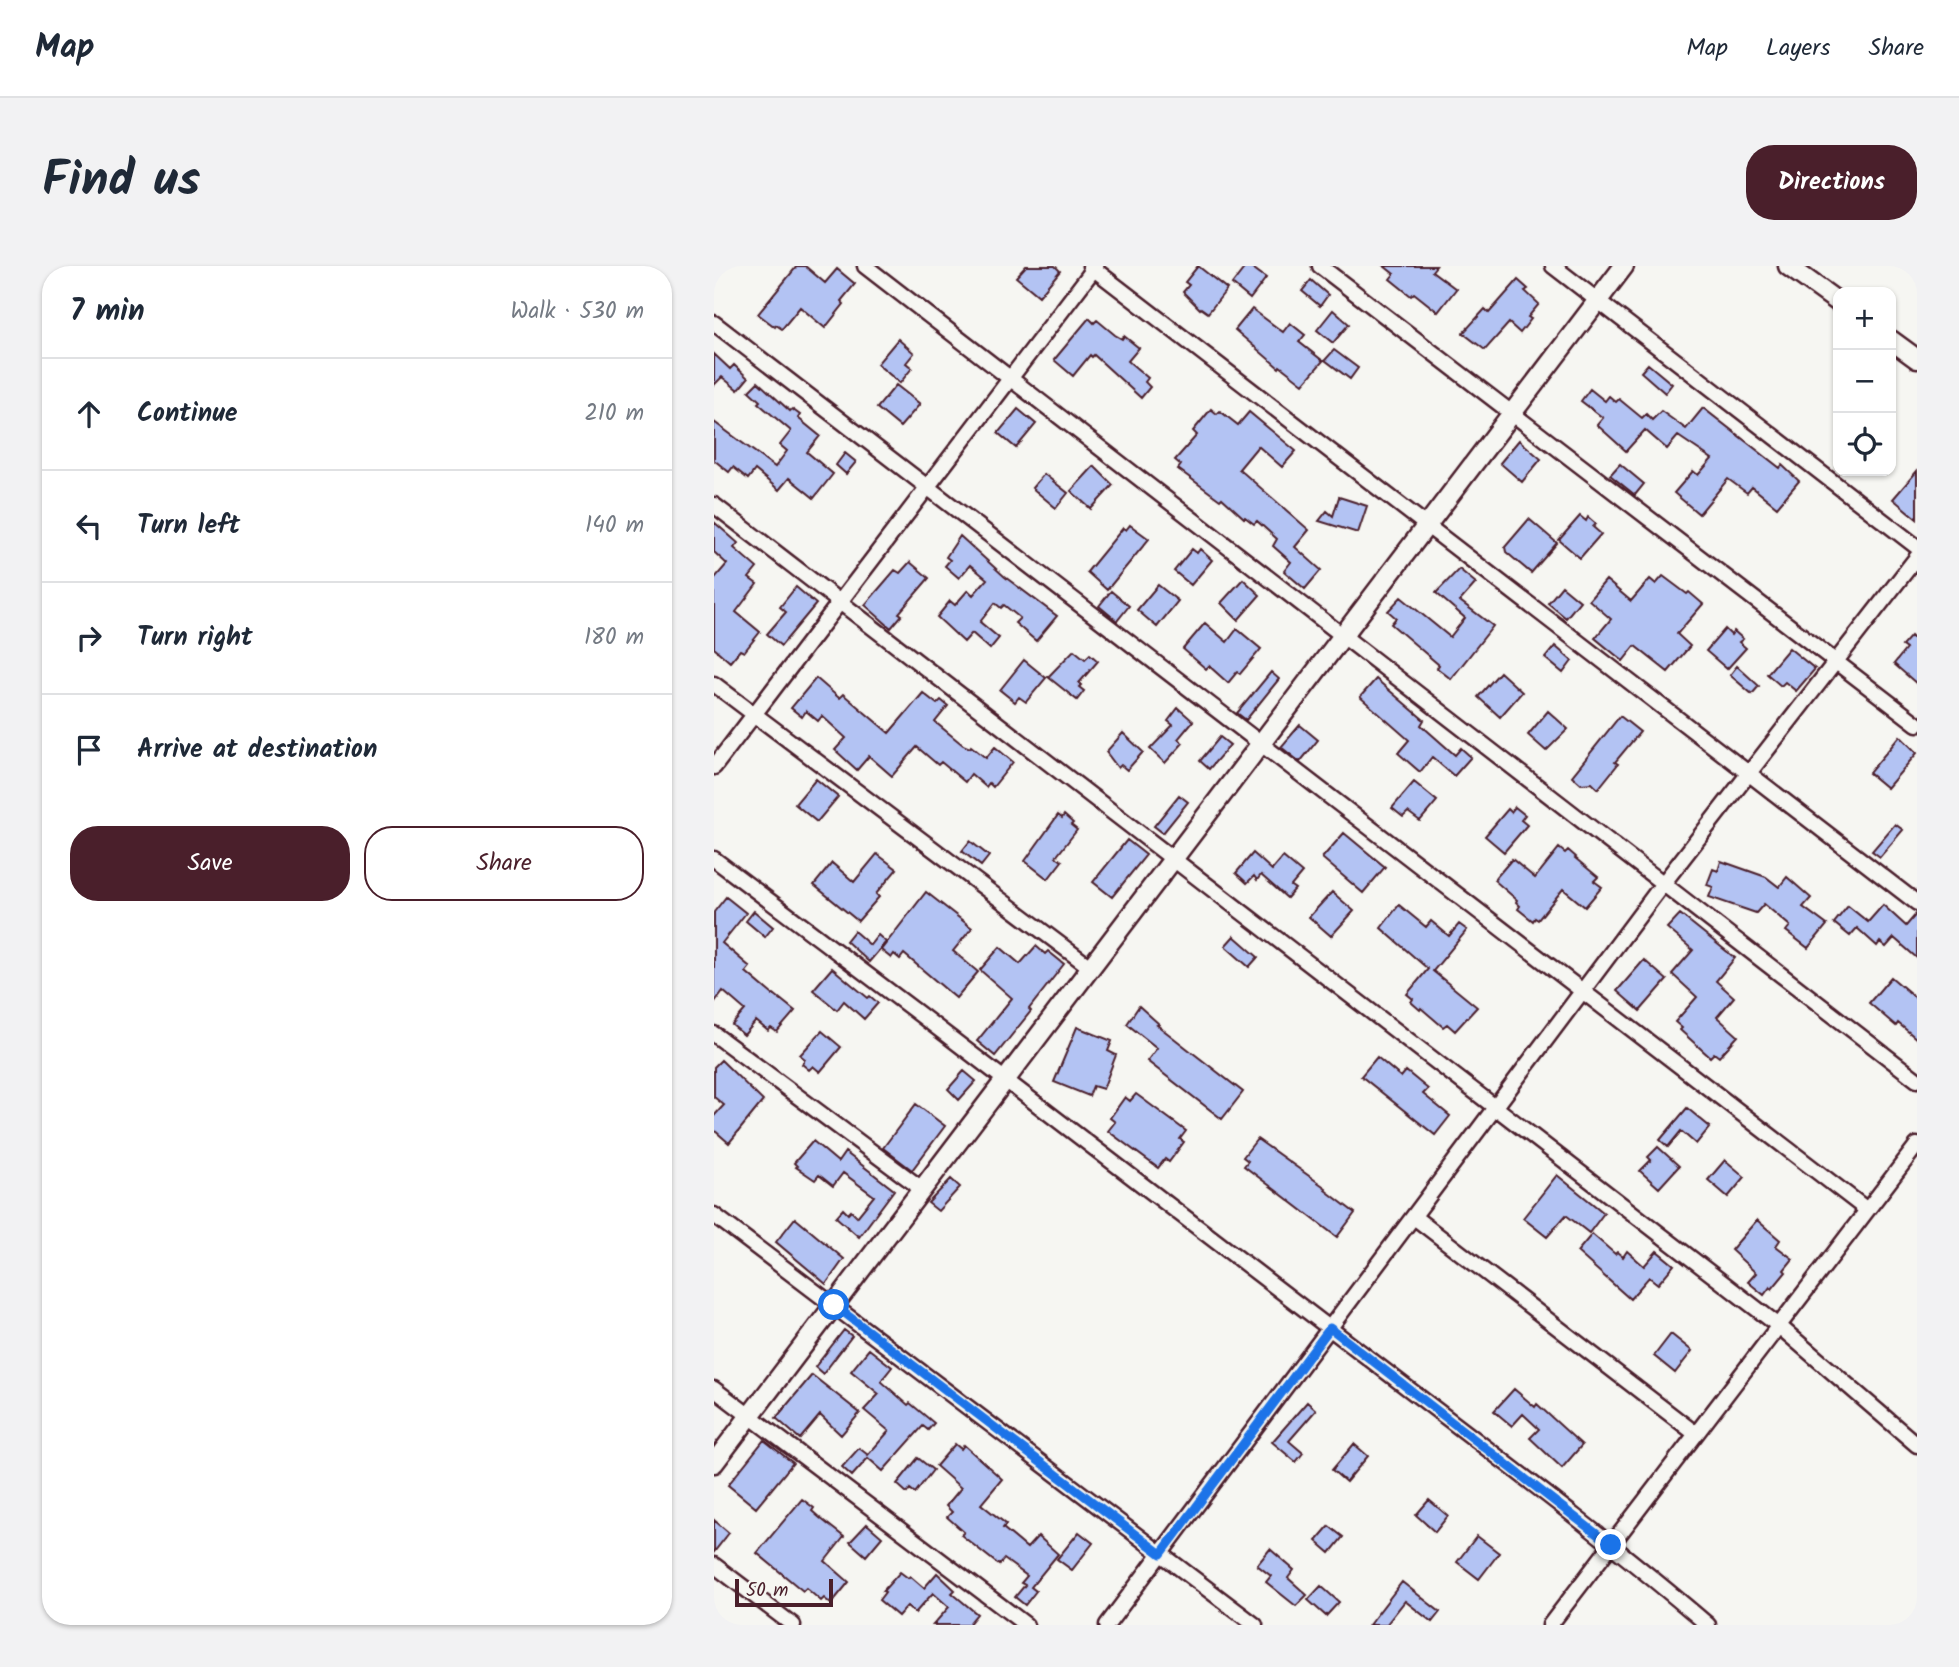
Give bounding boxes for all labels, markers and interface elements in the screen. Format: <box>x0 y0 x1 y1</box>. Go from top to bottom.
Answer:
text: Map <box>35 22 95 75</box>
text: Map <box>1686 29 1728 68</box>
text: Layers <box>1766 29 1830 68</box>
text: Share <box>1868 29 1924 68</box>
text: Find us <box>42 143 200 221</box>
button: Directions <box>1746 145 1917 220</box>
map controls <box>1833 287 1896 476</box>
button: + <box>1833 287 1896 350</box>
text: 7 min <box>70 288 145 336</box>
text: Walk · 530 m <box>510 294 644 330</box>
button: − <box>1833 350 1896 413</box>
text: Continue <box>137 393 238 435</box>
icon: ahead <box>70 395 108 433</box>
text: 210 m <box>584 396 644 432</box>
button: locate <box>1833 413 1896 476</box>
text: Turn left <box>137 505 240 547</box>
icon: left <box>70 507 108 545</box>
text: 140 m <box>585 508 644 544</box>
text: Turn right <box>137 617 253 659</box>
icon: right <box>70 619 108 657</box>
text: 180 m <box>584 620 644 656</box>
text: Arrive at destination <box>137 729 377 771</box>
icon: arrive <box>70 731 108 769</box>
button: Save <box>70 826 350 901</box>
button: Share <box>364 826 644 901</box>
route start <box>818 1289 849 1320</box>
route end <box>1595 1529 1626 1560</box>
scale bar <box>735 1576 833 1608</box>
text: 50 m <box>746 1576 788 1606</box>

